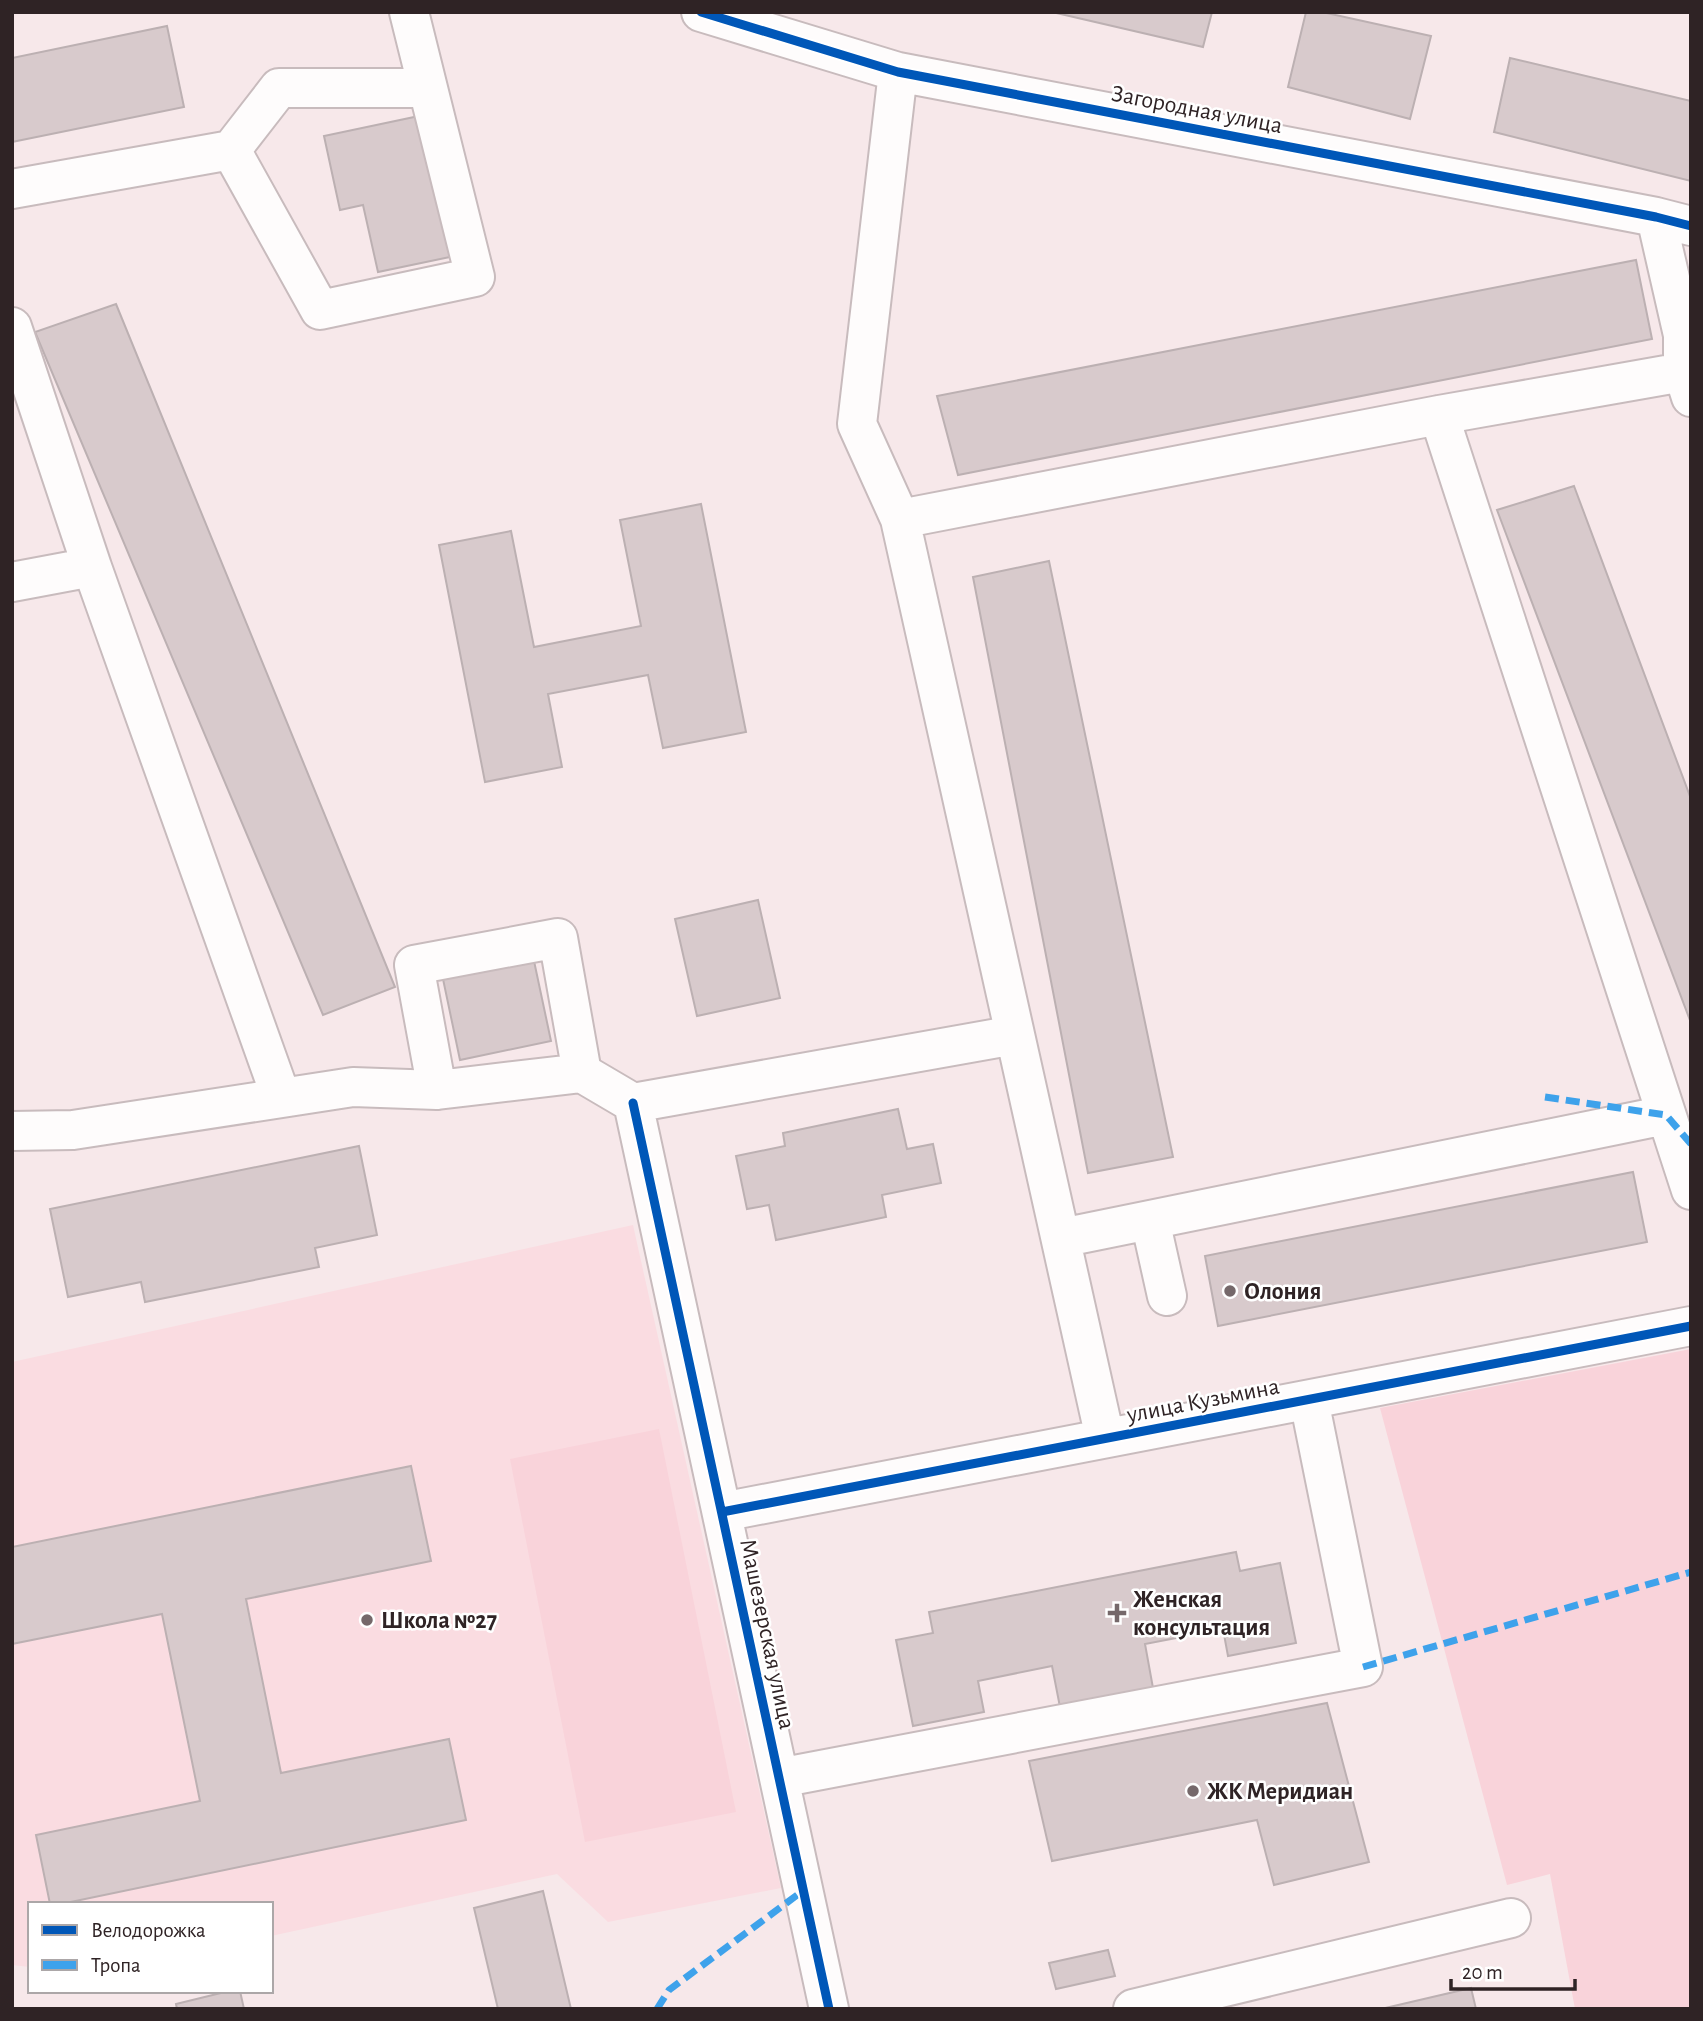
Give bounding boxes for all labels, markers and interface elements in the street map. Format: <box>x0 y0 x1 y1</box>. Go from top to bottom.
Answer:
street label: Загородная улица <box>1109 82 1284 138</box>
place label: Олония <box>1244 1280 1321 1304</box>
marker: Олония <box>1222 1283 1238 1299</box>
street label: улица Кузьмина <box>1124 1374 1281 1428</box>
street label: Машезерская улица <box>735 1537 799 1732</box>
place label: Женская консультация <box>1133 1588 1270 1640</box>
marker: Женская консультация <box>1107 1603 1127 1623</box>
place label: Школа №27 <box>381 1609 497 1633</box>
marker: Школа №27 <box>359 1612 375 1628</box>
place label: ЖК Меридиан <box>1207 1780 1353 1804</box>
marker: ЖК Меридиан <box>1185 1783 1201 1799</box>
legend <box>28 1902 273 1993</box>
text: Велодорожка <box>91 1920 206 1941</box>
scale bar <box>1451 1948 1575 1992</box>
text: Тропа <box>91 1955 141 1976</box>
text: 20 m <box>1462 1962 1503 1983</box>

